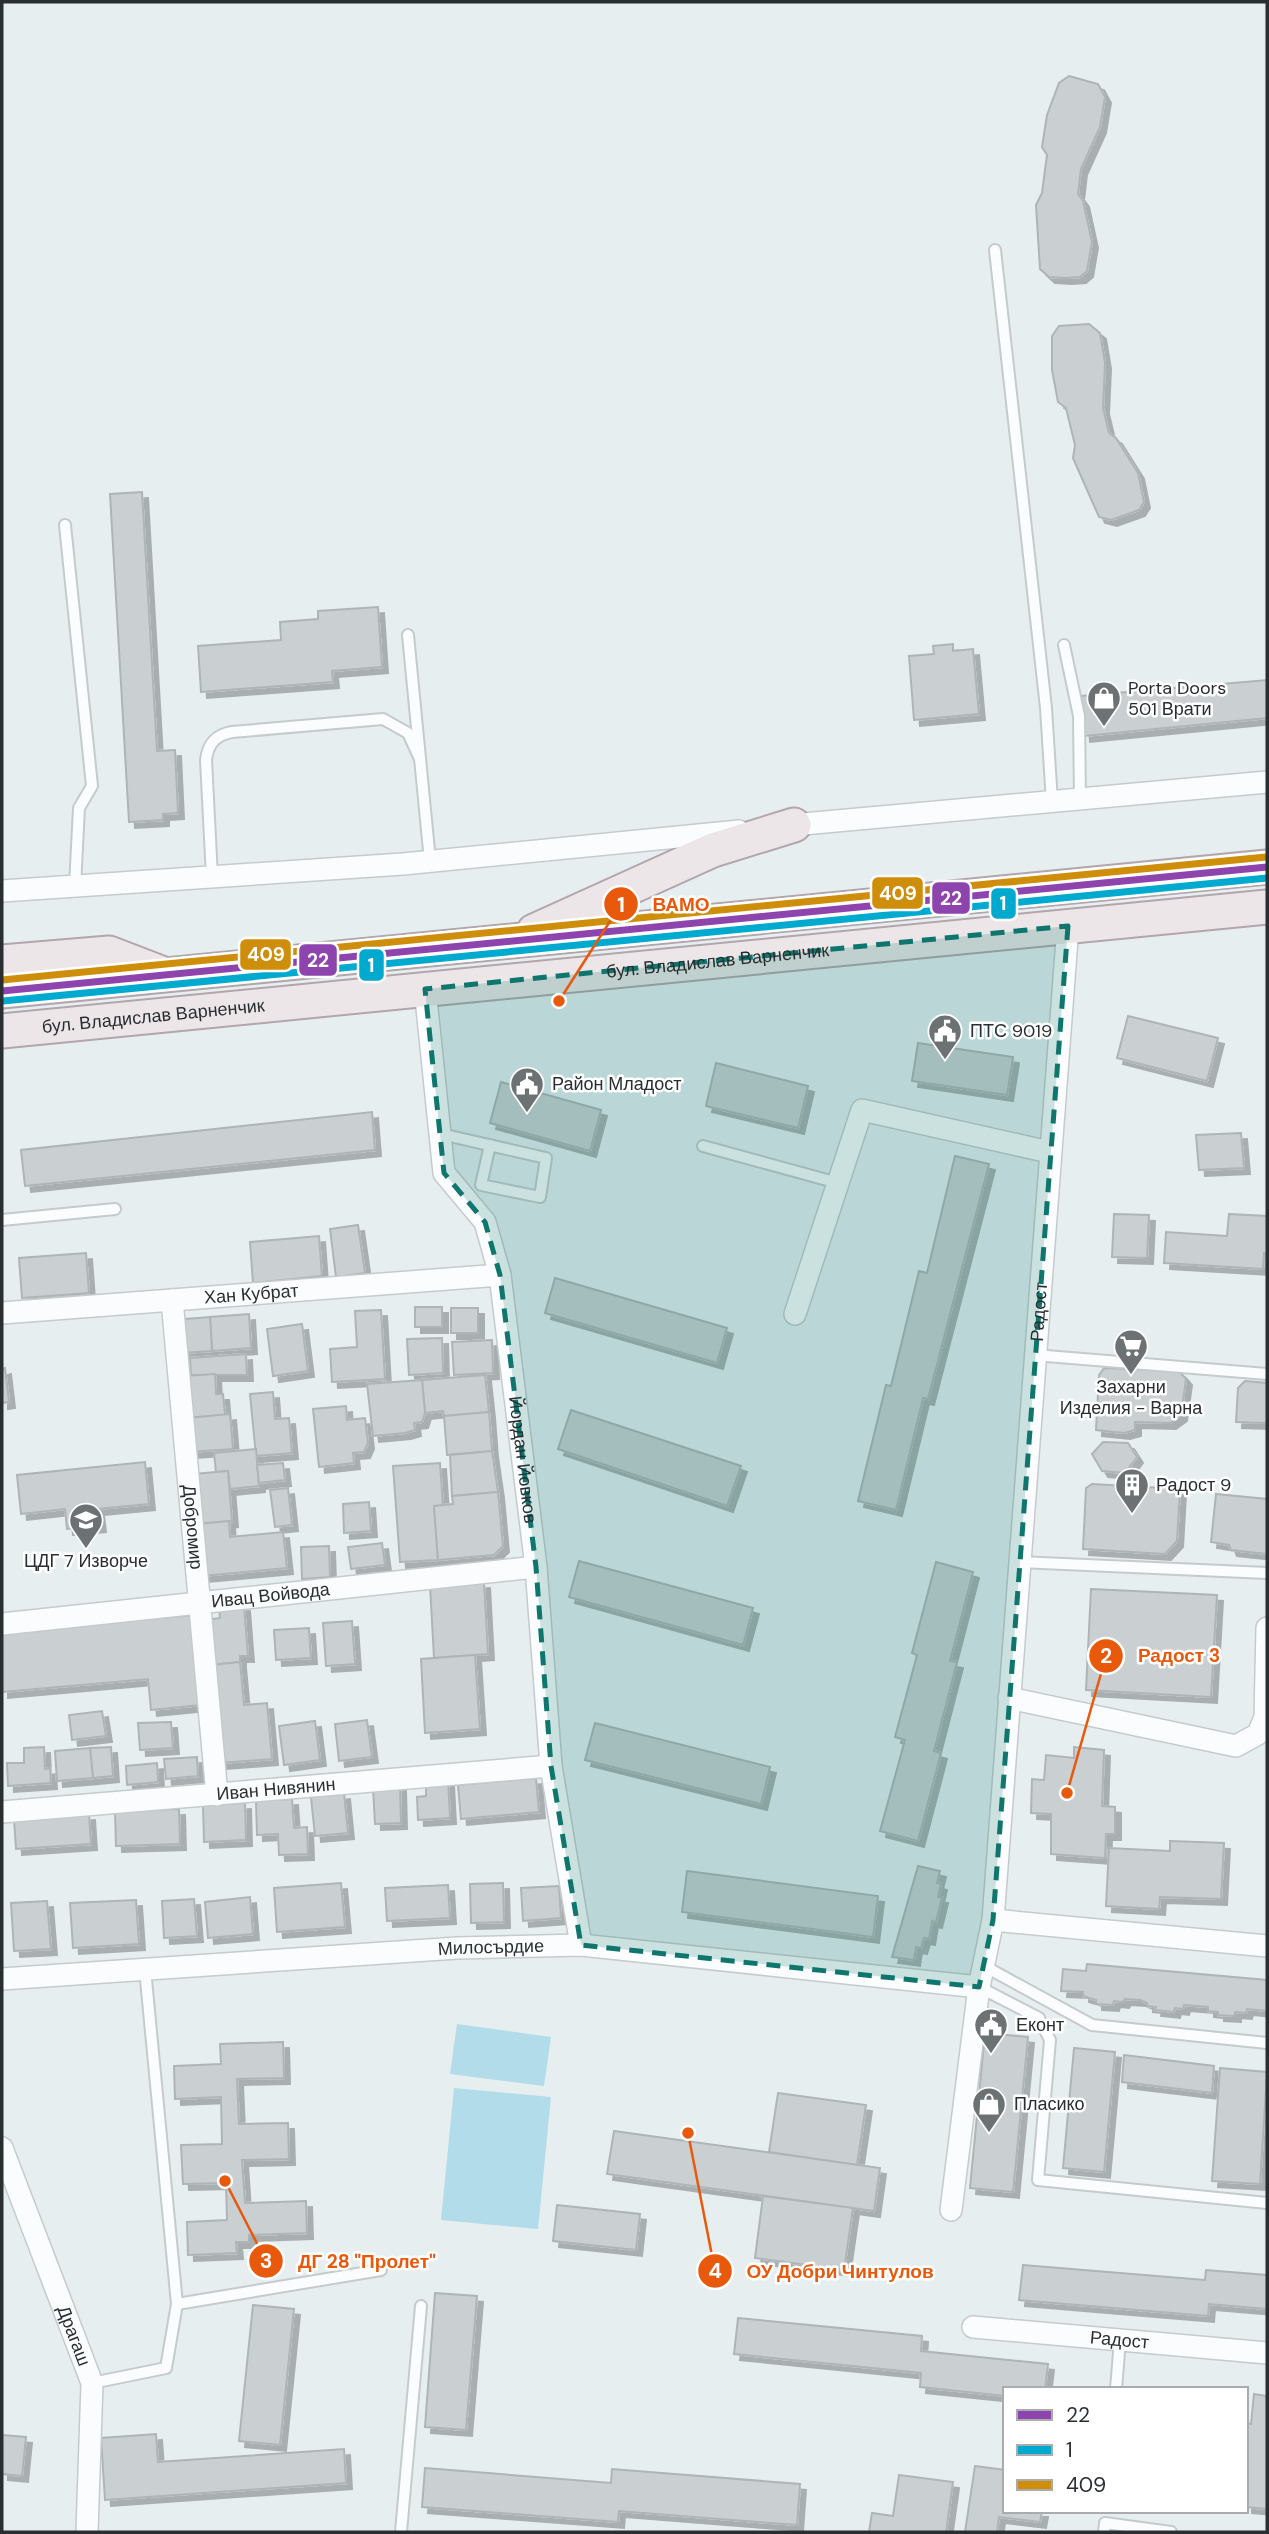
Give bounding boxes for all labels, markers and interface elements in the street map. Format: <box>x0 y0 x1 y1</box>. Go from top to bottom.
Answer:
place label: Porta Doors 501 Врати <box>1128 676 1226 721</box>
shop icon: Porta Doors 501 Врати <box>1085 679 1123 728</box>
line badge: 409 <box>871 876 924 910</box>
text: 409 <box>879 881 917 906</box>
line badge: 22 <box>931 881 971 915</box>
callout: ВАМО <box>603 884 723 924</box>
text: 22 <box>940 886 962 911</box>
line badge: 1 <box>990 887 1017 920</box>
text: 1 <box>617 891 625 919</box>
text: 1 <box>1000 891 1006 916</box>
text: ВАМО <box>652 892 710 917</box>
line badge: 409 <box>239 938 292 971</box>
street label: бул. Владислав Варненчик <box>605 938 830 984</box>
text: 409 <box>247 942 285 967</box>
line badge: 22 <box>298 943 338 977</box>
text: 22 <box>307 948 329 973</box>
line badge: 1 <box>358 948 385 982</box>
text: 1 <box>368 953 374 978</box>
street label: бул. Владислав Варненчик <box>41 993 266 1039</box>
public building icon: ПТС 9019 <box>926 1012 964 1061</box>
place label: ПТС 9019 <box>970 1019 1052 1043</box>
public building icon: Район Младост <box>508 1065 546 1114</box>
place label: Район Младост <box>552 1072 681 1096</box>
street label: Хан Кубрат <box>203 1278 299 1310</box>
street label: Радост <box>1025 1281 1053 1342</box>
supermarket icon: Захарни Изделия - Варна <box>1112 1327 1150 1376</box>
place label: Захарни Изделия - Варна <box>1060 1375 1203 1420</box>
street label: Йордан Йовков <box>503 1395 543 1525</box>
building icon: Радост 9 <box>1113 1466 1151 1515</box>
place label: Радост 9 <box>1156 1473 1231 1497</box>
street label: Добромир <box>177 1484 208 1571</box>
school or university icon: ЦДГ 7 Изворче <box>67 1501 105 1550</box>
place label: ЦДГ 7 Изворче <box>24 1549 148 1573</box>
street label: Ивац Войвода <box>210 1577 332 1614</box>
callout: Радост 3 <box>1089 1636 1234 1676</box>
text: 2 <box>1100 1642 1112 1670</box>
text: Радост 3 <box>1138 1643 1220 1668</box>
street label: Иван Нивянин <box>216 1772 336 1806</box>
street label: Милосърдие <box>437 1934 544 1961</box>
public building icon: Еконт <box>972 2006 1010 2055</box>
place label: Еконт <box>1016 2013 1064 2037</box>
shop icon: Пласико <box>970 2085 1008 2134</box>
place label: Пласико <box>1014 2092 1085 2116</box>
callout: ДГ 28 "Пролет" <box>249 2241 449 2281</box>
text: 3 <box>260 2247 272 2275</box>
text: ДГ 28 "Пролет" <box>298 2249 436 2274</box>
callout: ОУ Добри Чинтулов <box>697 2251 947 2291</box>
text: 4 <box>708 2257 722 2285</box>
text: ОУ Добри Чинтулов <box>746 2259 934 2284</box>
street label: Драгаш <box>51 2302 96 2369</box>
street label: Радост <box>1089 2325 1150 2355</box>
legend <box>1003 2387 1248 2513</box>
text: 22 <box>1066 2401 1090 2429</box>
text: 1 <box>1066 2436 1073 2464</box>
text: 409 <box>1066 2471 1106 2499</box>

